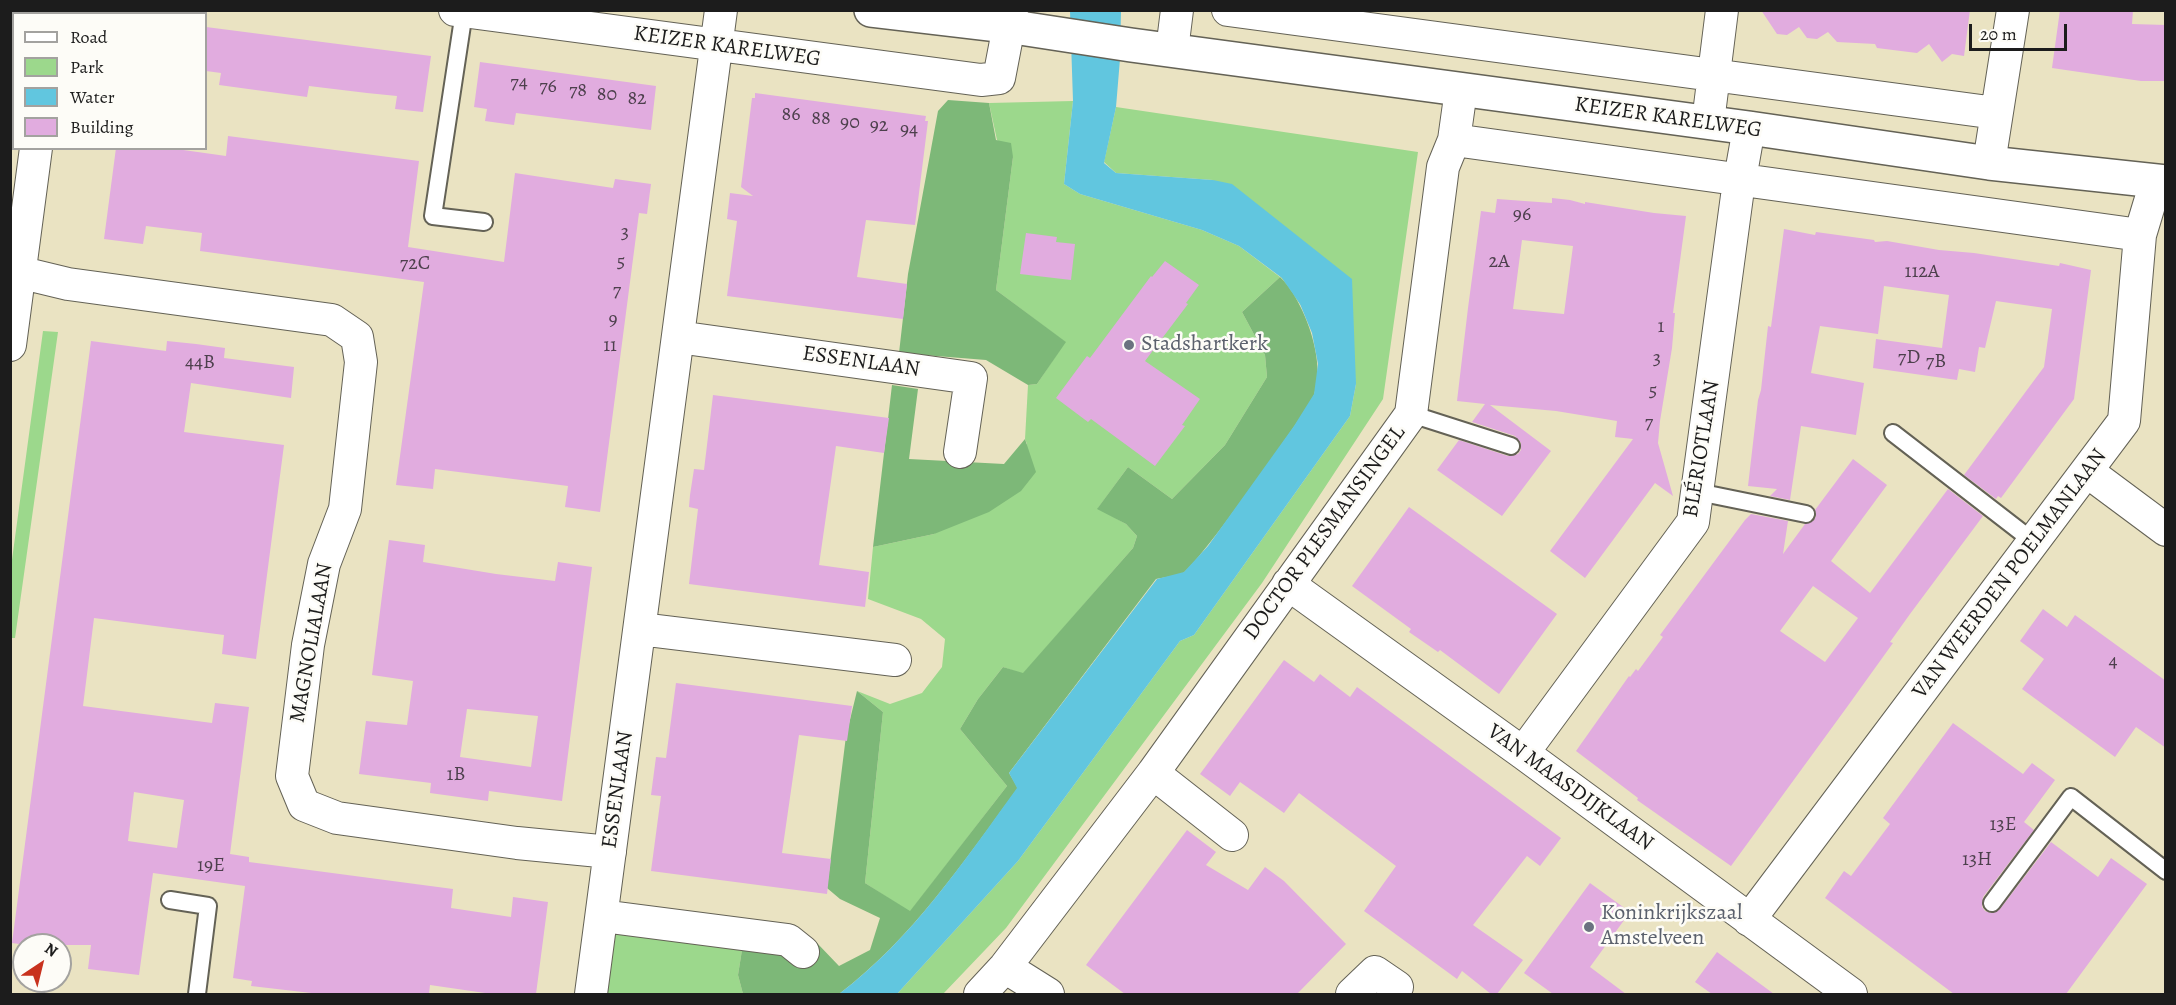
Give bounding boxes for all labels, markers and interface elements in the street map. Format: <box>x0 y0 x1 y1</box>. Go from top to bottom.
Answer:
legend <box>12 12 207 150</box>
scale bar <box>1972 12 2070 50</box>
street label: KEIZER KARELWEG <box>632 21 822 73</box>
text: 20 m <box>1980 22 2017 46</box>
text: Road <box>70 25 107 49</box>
text: Park <box>70 55 104 79</box>
house number: 74 <box>510 71 528 95</box>
house number: 76 <box>539 75 557 99</box>
house number: 78 <box>569 79 587 103</box>
house number: 80 <box>597 83 617 107</box>
text: Water <box>70 85 115 109</box>
house number: 82 <box>627 87 647 111</box>
street label: KEIZER KARELWEG <box>1573 92 1763 144</box>
house number: 86 <box>782 103 800 127</box>
house number: 88 <box>811 107 831 131</box>
house number: 90 <box>840 111 860 135</box>
house number: 92 <box>870 114 888 138</box>
text: Building <box>70 115 134 139</box>
house number: 94 <box>900 118 918 142</box>
house number: 96 <box>1513 203 1531 227</box>
house number: 3 <box>621 221 629 245</box>
house number: 5 <box>617 250 625 274</box>
house number: 2A <box>1488 250 1510 274</box>
house number: 72C <box>400 252 430 276</box>
house number: 112A <box>1905 260 1939 284</box>
house number: 7 <box>613 279 621 303</box>
house number: 9 <box>608 308 618 332</box>
house number: 1 <box>1658 315 1664 339</box>
place label: Stadshartkerk <box>1141 332 1268 358</box>
house number: 11 <box>603 334 617 358</box>
marker: Stadshartkerk <box>1122 338 1136 352</box>
street label: ESSENLAAN <box>801 341 921 383</box>
house number: 7D <box>1898 346 1920 370</box>
house number: 3 <box>1653 347 1661 371</box>
house number: 7B <box>1926 350 1946 374</box>
house number: 44B <box>185 351 215 375</box>
house number: 5 <box>1649 379 1657 403</box>
street label: BLÉRIOTLAAN <box>1678 379 1726 519</box>
house number: 7 <box>1645 411 1653 435</box>
street label: DOCTOR PLESMANSINGEL <box>1238 421 1412 645</box>
street label: VAN WEERDEN POELMANLAAN <box>1907 444 2113 704</box>
street label: MAGNOLIALAAN <box>285 561 339 725</box>
house number: 4 <box>2108 650 2118 674</box>
street label: VAN MAASDIJKLAAN <box>1482 719 1658 857</box>
street label: ESSENLAAN <box>597 730 639 850</box>
house number: 1B <box>447 763 465 787</box>
house number: 13E <box>1990 813 2016 837</box>
house number: 13H <box>1962 848 1992 872</box>
house number: 19E <box>197 854 225 878</box>
place label: Koninkrijkszaal Amstelveen <box>1601 901 1742 952</box>
marker: Koninkrijkszaal Amstelveen <box>1582 920 1596 934</box>
north arrow <box>12 933 72 993</box>
text: N <box>40 938 62 962</box>

